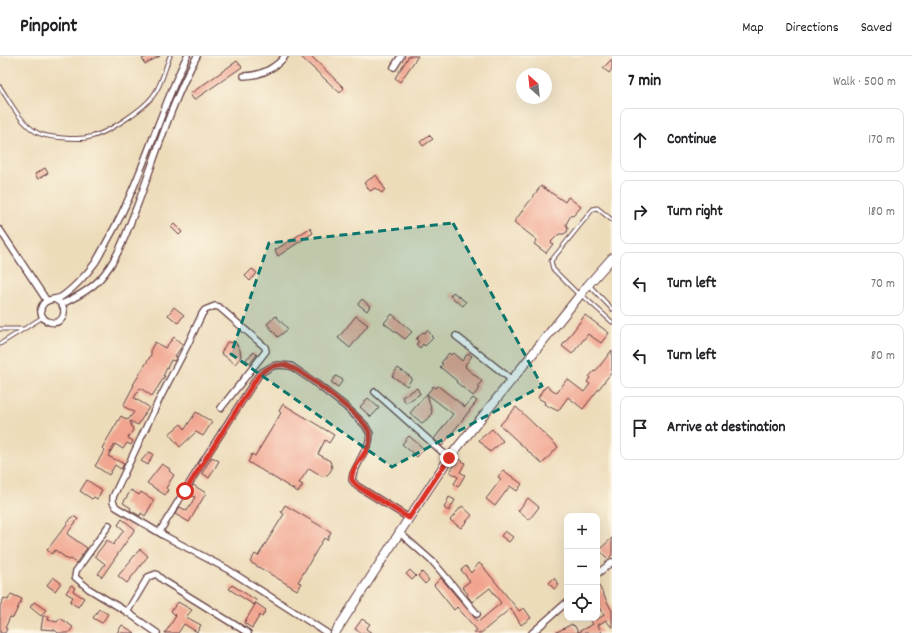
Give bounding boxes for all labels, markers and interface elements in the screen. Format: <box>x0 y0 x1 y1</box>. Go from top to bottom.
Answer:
text: Pinpoint <box>20 14 77 41</box>
text: Map <box>742 18 764 38</box>
text: Directions <box>786 18 839 38</box>
text: Saved <box>861 18 892 38</box>
north arrow <box>516 68 552 104</box>
text: 7 min <box>628 70 661 94</box>
text: Walk · 500 m <box>833 73 896 92</box>
icon: ahead <box>629 129 651 151</box>
text: Continue <box>667 129 716 151</box>
text: 170 m <box>868 131 895 150</box>
icon: right <box>629 201 651 223</box>
text: Turn right <box>667 201 723 223</box>
text: 180 m <box>868 203 895 222</box>
icon: left <box>629 273 651 295</box>
text: Turn left <box>667 273 716 295</box>
text: 70 m <box>871 275 895 294</box>
icon: left <box>629 345 651 367</box>
text: Turn left <box>667 345 716 367</box>
text: 80 m <box>871 347 895 366</box>
icon: arrive <box>629 417 651 439</box>
text: Arrive at destination <box>667 417 785 439</box>
route end <box>440 449 458 467</box>
route start <box>176 482 194 500</box>
map controls <box>564 513 600 621</box>
button: + <box>564 513 600 549</box>
button: − <box>564 549 600 585</box>
button: locate <box>564 585 600 621</box>

